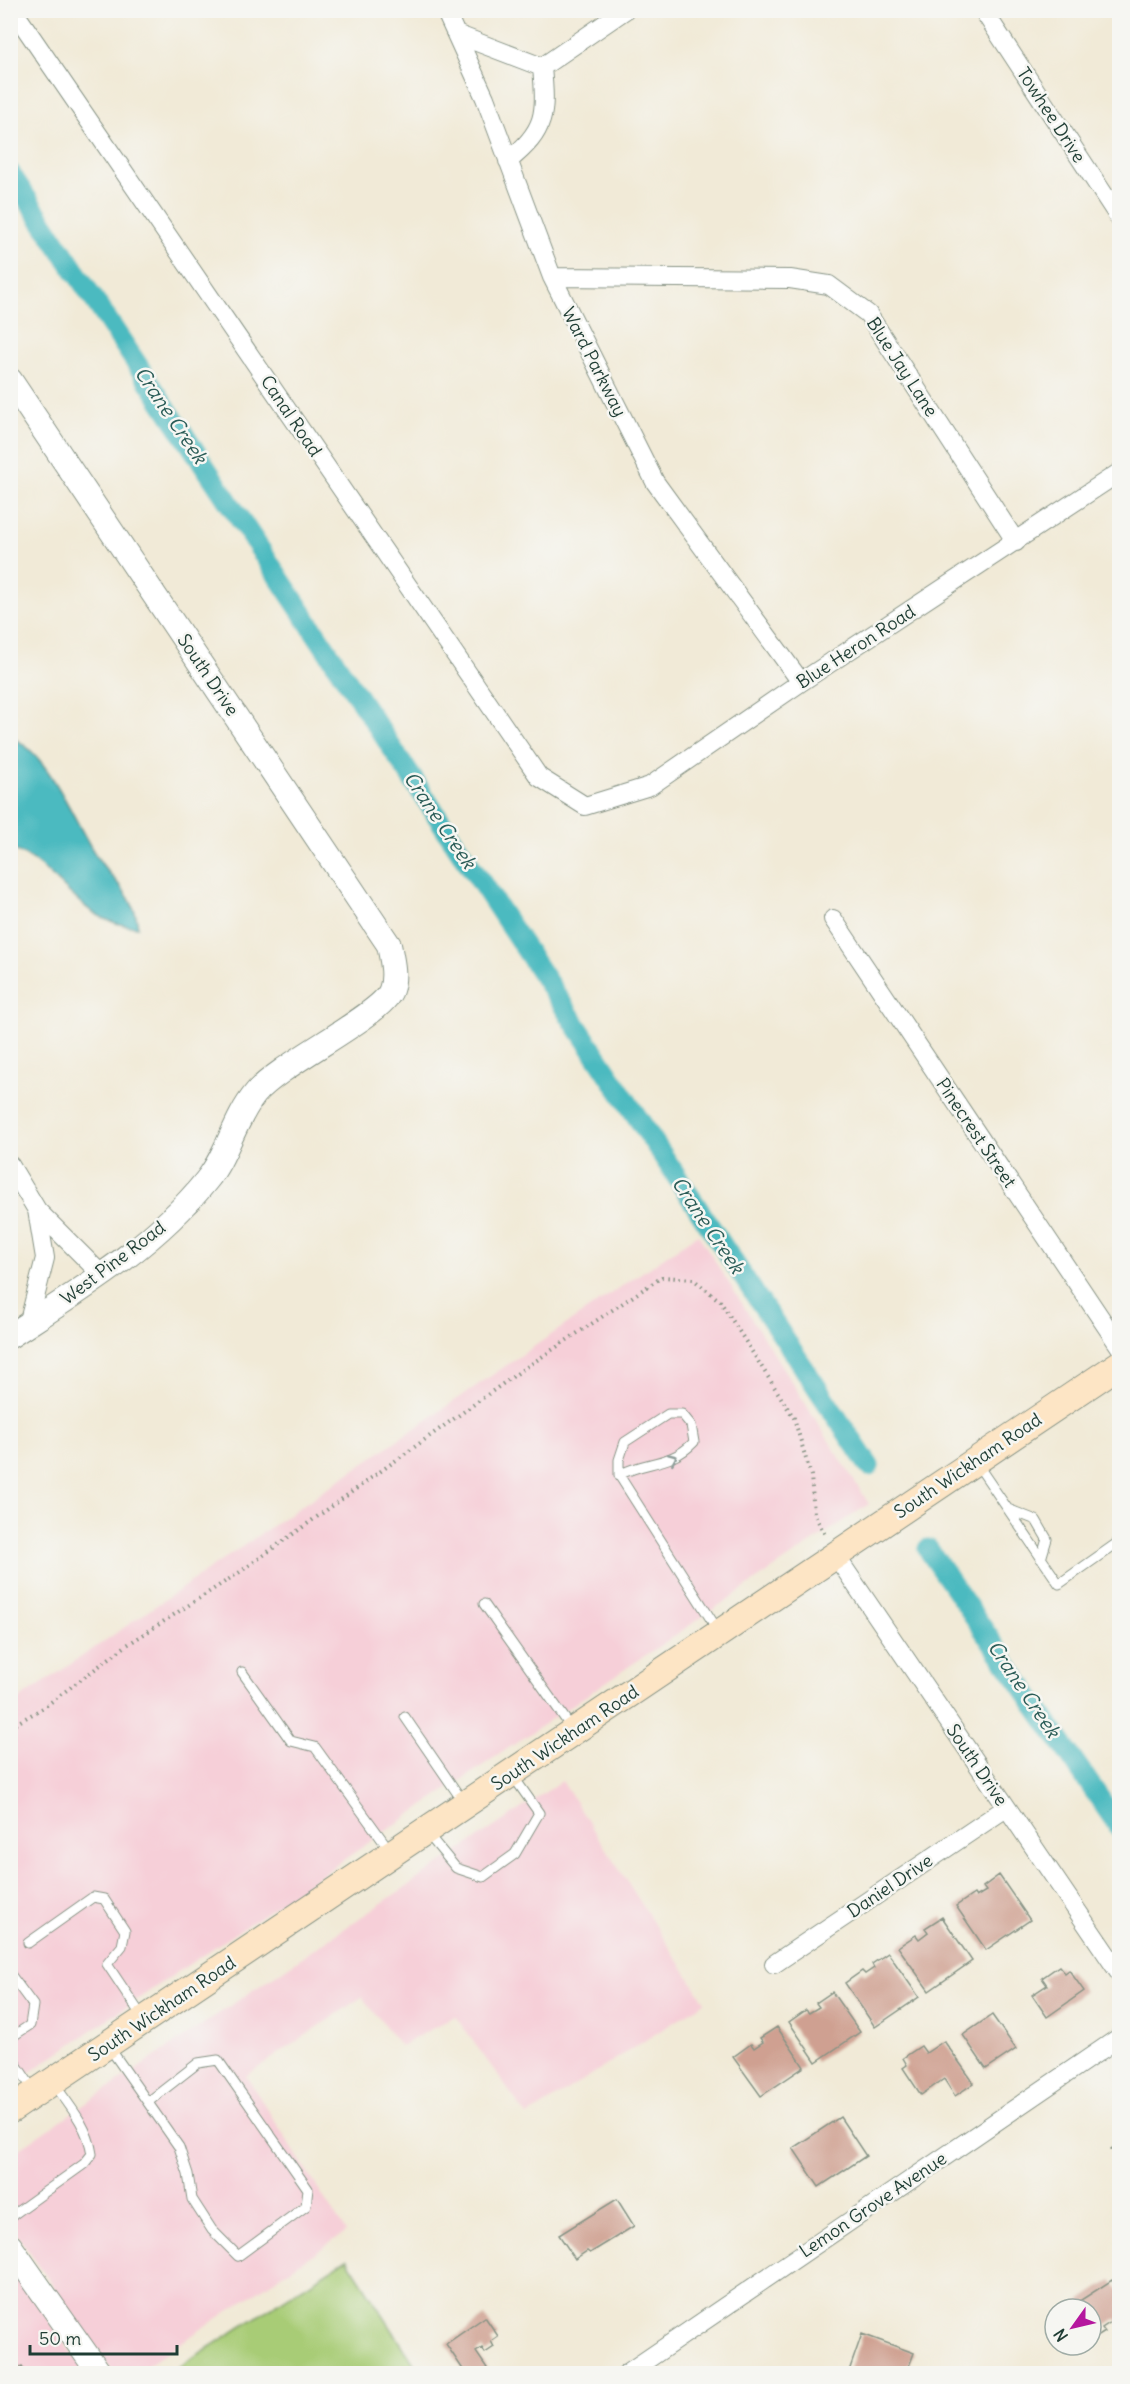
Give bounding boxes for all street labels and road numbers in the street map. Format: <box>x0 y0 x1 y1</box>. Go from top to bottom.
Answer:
street label: Towhee Drive <box>1012 63 1091 167</box>
street label: Ward Parkway <box>557 303 632 420</box>
street label: Blue Jay Lane <box>862 313 943 421</box>
street label: Canal Road <box>256 371 327 461</box>
street label: Blue Heron Road <box>792 599 920 694</box>
street label: South Drive <box>173 629 244 720</box>
street label: Pinecrest Street <box>931 1074 1022 1192</box>
street label: West Pine Road <box>56 1215 170 1310</box>
street label: South Wickham Road <box>890 1407 1046 1524</box>
street label: South Wickham Road <box>487 1679 643 1796</box>
street label: South Drive <box>942 1719 1013 1810</box>
street label: Daniel Drive <box>843 1849 937 1923</box>
street label: South Wickham Road <box>84 1950 240 2067</box>
street label: Lemon Grove Avenue <box>795 2147 951 2262</box>

